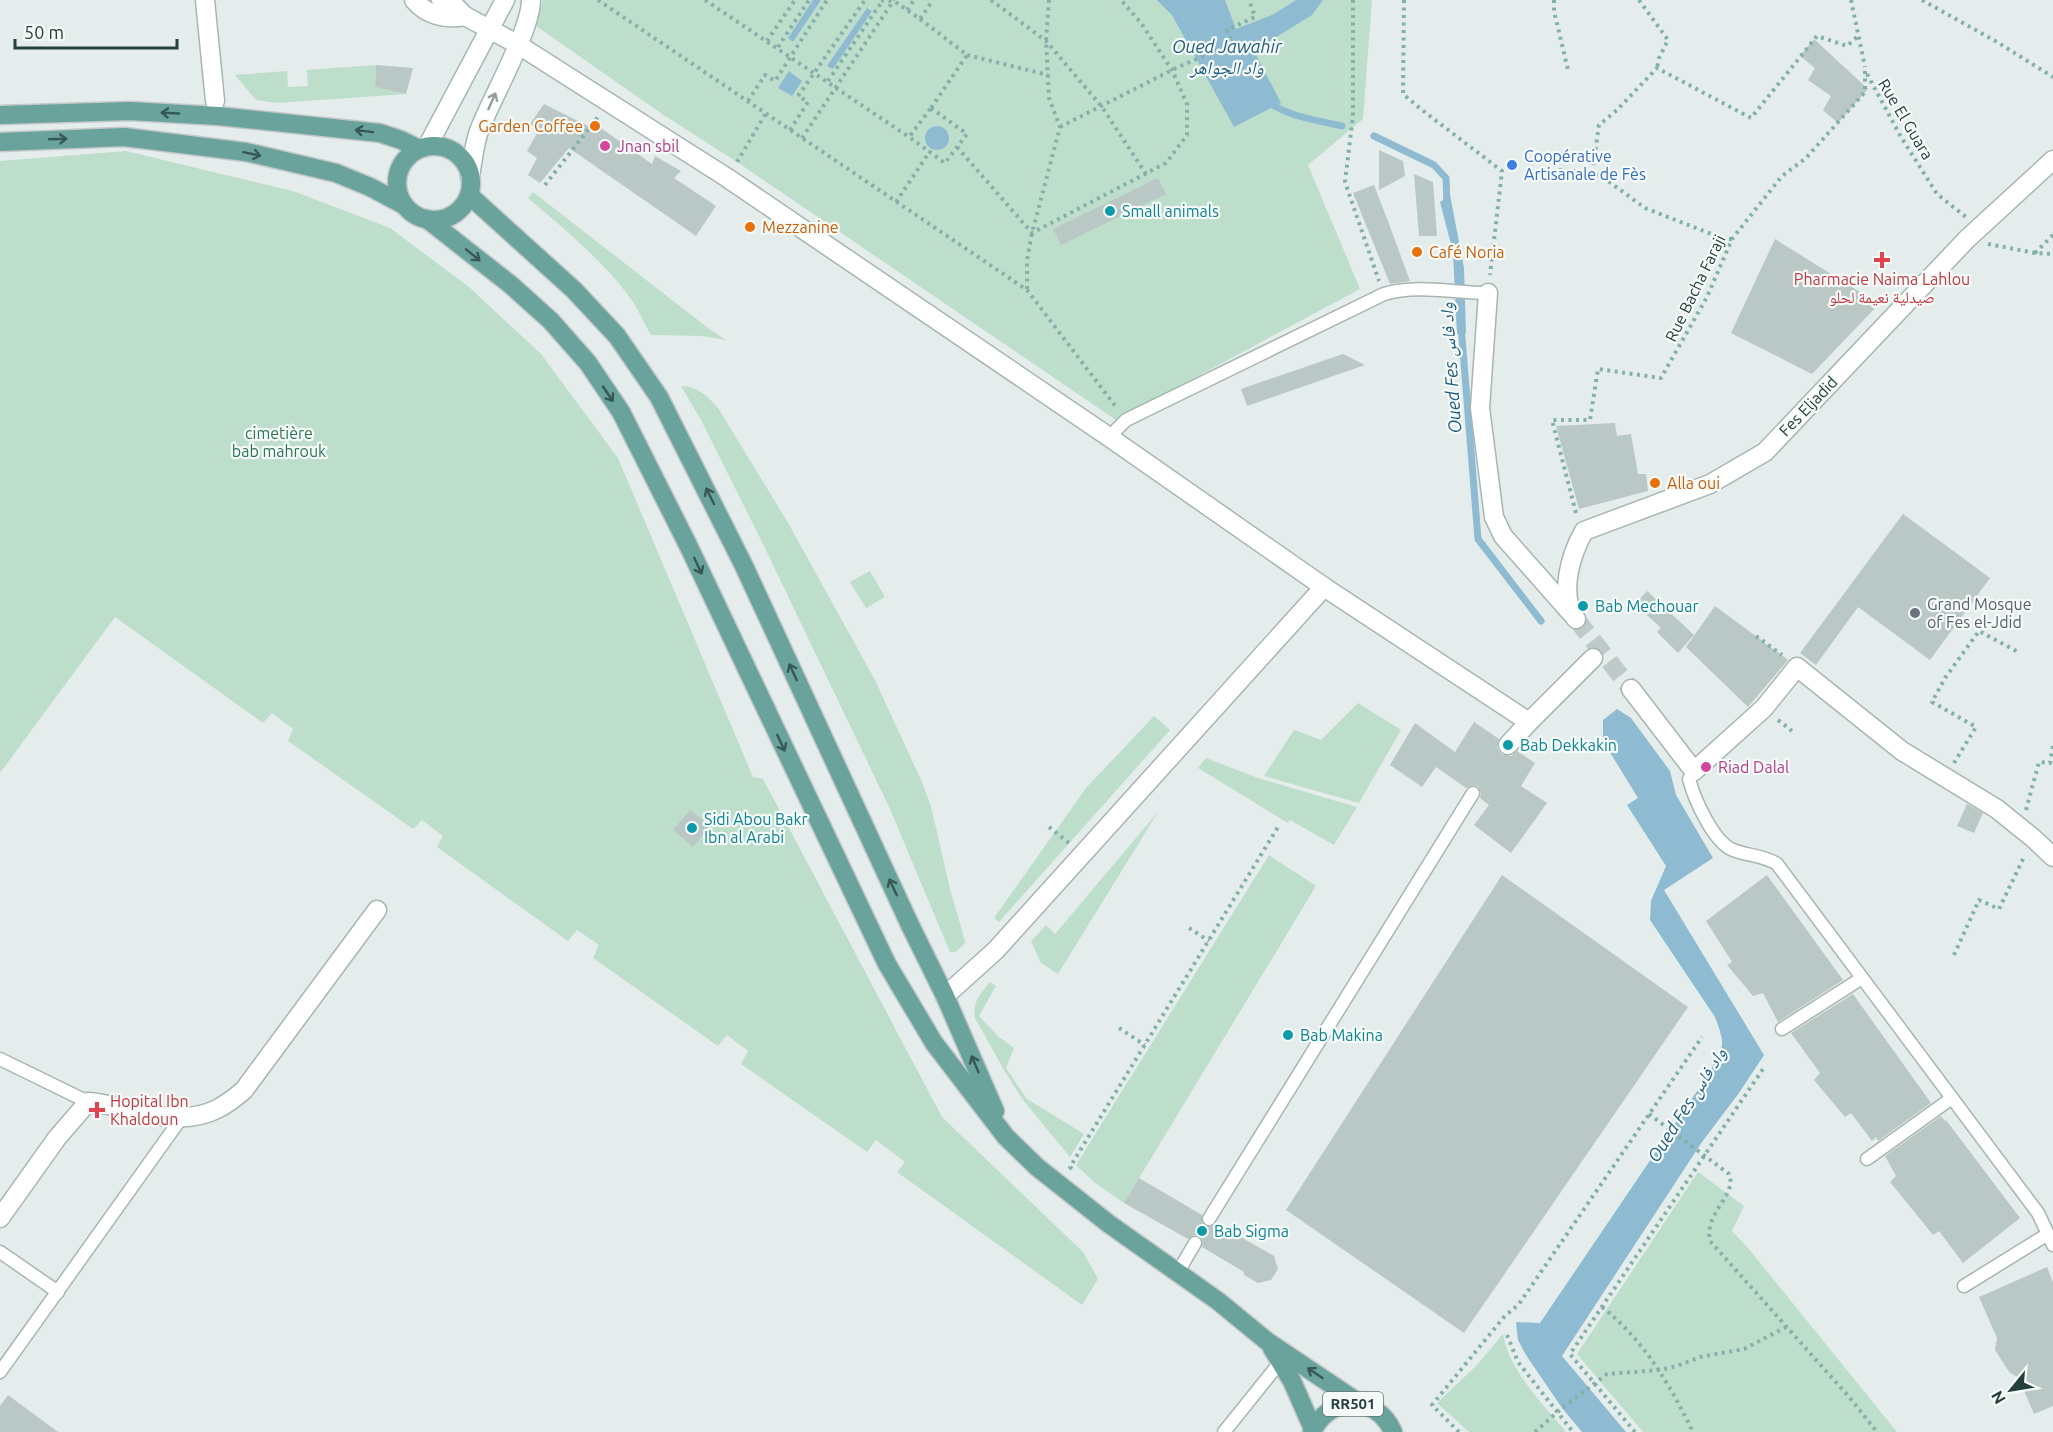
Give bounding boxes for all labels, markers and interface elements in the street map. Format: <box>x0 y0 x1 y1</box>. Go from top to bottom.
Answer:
scale bar <box>15 12 177 50</box>
text: 50 m <box>24 22 64 42</box>
water label: Oued Jawahir واد الجواهر <box>1172 36 1283 78</box>
street label: Rue El Guara <box>1875 75 1937 163</box>
one-way arrow <box>487 92 498 110</box>
one-way arrow <box>161 108 181 119</box>
place label: Garden Coffee <box>478 117 583 135</box>
marker: Garden Coffee <box>588 119 602 133</box>
one-way arrow <box>355 125 375 136</box>
one-way arrow <box>48 134 68 145</box>
place label: Jnan sbil <box>617 137 679 155</box>
marker: Jnan sbil <box>598 139 612 153</box>
place label: Coopérative Artisanale de Fès <box>1524 147 1646 183</box>
one-way arrow <box>242 149 261 160</box>
marker: Coopérative Artisanale de Fès <box>1505 158 1519 172</box>
place label: Small animals <box>1122 202 1219 220</box>
marker: Small animals <box>1103 204 1117 218</box>
place label: Mezzanine <box>762 218 839 236</box>
marker: Mezzanine <box>743 220 757 234</box>
street label: Rue Bacha Faraji <box>1661 232 1729 344</box>
place label: Café Noria <box>1429 243 1505 261</box>
marker: Café Noria <box>1410 245 1424 259</box>
one-way arrow <box>465 248 481 261</box>
marker: Pharmacie Naima Lahlou صيدلية نعيمة لحلو <box>1875 253 1889 267</box>
place label: Pharmacie Naima Lahlou صيدلية نعيمة لحلو <box>1794 270 1970 307</box>
water label: Oued Fes واد فاس <box>1435 301 1467 434</box>
street label: Fes Eljadid <box>1775 373 1841 439</box>
one-way arrow <box>602 385 615 402</box>
park label: cimetière bab mahrouk <box>232 424 326 460</box>
place label: Alla oui <box>1667 474 1720 492</box>
marker: Alla oui <box>1648 476 1662 490</box>
one-way arrow <box>704 487 715 505</box>
one-way arrow <box>693 557 705 575</box>
place label: Grand Mosque of Fes el-Jdid <box>1927 595 2032 631</box>
place label: Bab Mechouar <box>1595 597 1699 615</box>
marker: Bab Mechouar <box>1576 599 1590 613</box>
marker: Grand Mosque of Fes el-Jdid <box>1908 606 1922 620</box>
one-way arrow <box>787 663 799 681</box>
one-way arrow <box>776 733 788 751</box>
place label: Bab Dekkakin <box>1520 736 1617 754</box>
marker: Bab Dekkakin <box>1501 738 1515 752</box>
place label: Riad Dalal <box>1718 758 1789 776</box>
marker: Riad Dalal <box>1699 760 1713 774</box>
place label: Sidi Abou Bakr Ibn al Arabi <box>704 810 808 846</box>
marker: Sidi Abou Bakr Ibn al Arabi <box>685 821 699 835</box>
one-way arrow <box>886 879 898 897</box>
place label: Bab Makina <box>1300 1026 1383 1044</box>
marker: Bab Makina <box>1281 1028 1295 1042</box>
water label: Oued Fes واد فاس <box>1643 1043 1731 1166</box>
one-way arrow <box>969 1055 980 1074</box>
place label: Hopital Ibn Khaldoun <box>110 1092 189 1128</box>
marker: Hopital Ibn Khaldoun <box>88 1101 106 1119</box>
place label: Bab Sigma <box>1214 1222 1289 1240</box>
marker: Bab Sigma <box>1195 1224 1209 1238</box>
north arrow <box>1981 1360 2041 1420</box>
one-way arrow <box>1307 1367 1324 1379</box>
text: N <box>1987 1388 2009 1407</box>
road number: RR501 <box>1323 1392 1383 1416</box>

